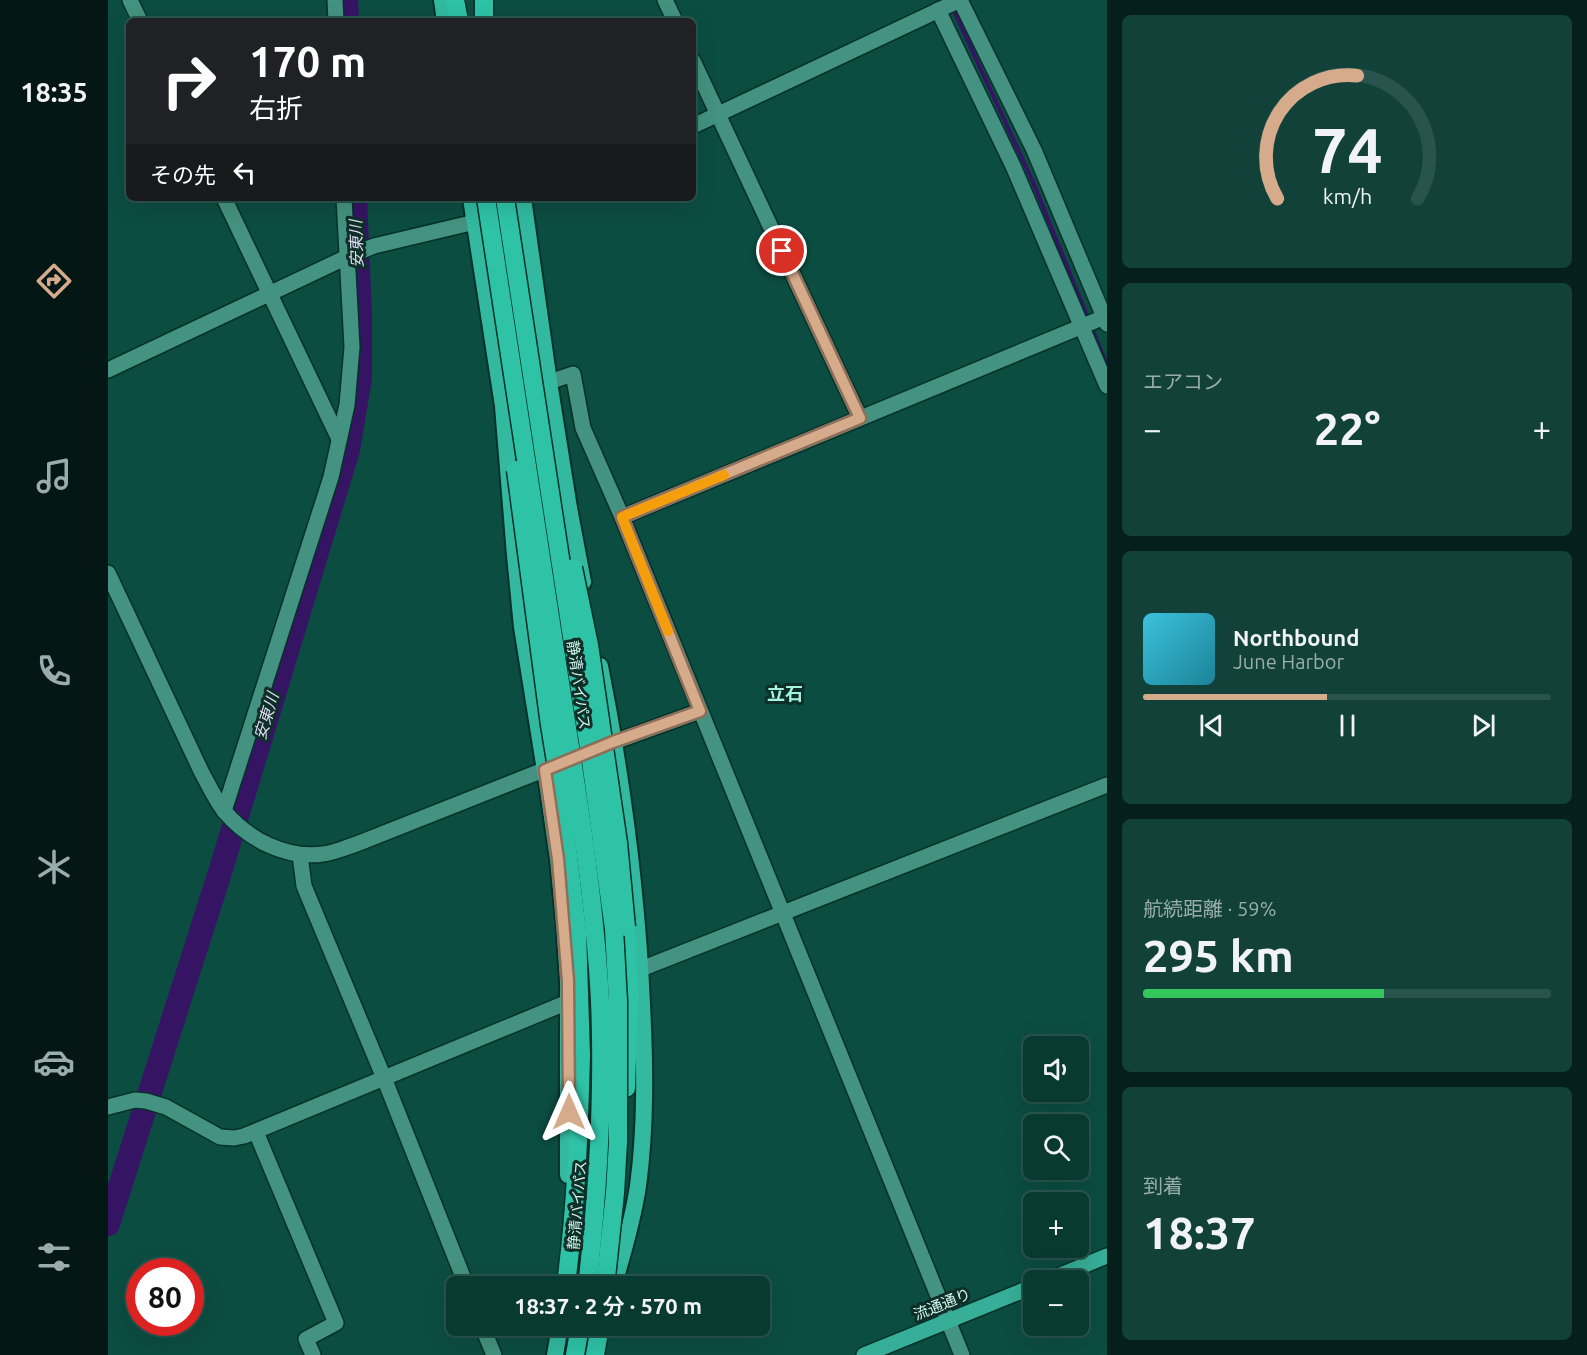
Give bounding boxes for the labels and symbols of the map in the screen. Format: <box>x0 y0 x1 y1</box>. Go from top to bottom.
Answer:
water label: 安東川 <box>346 218 366 268</box>
pin <box>756 225 807 276</box>
street label: 静清バイパス <box>564 639 594 731</box>
district label: 立石 <box>767 683 803 703</box>
water label: 安東川 <box>250 689 282 742</box>
position arrow <box>537 1080 601 1144</box>
street label: 静清バイパス <box>565 1160 589 1250</box>
speed limit sign: 80 <box>126 1258 204 1336</box>
street label: 流通通り <box>911 1285 973 1323</box>

